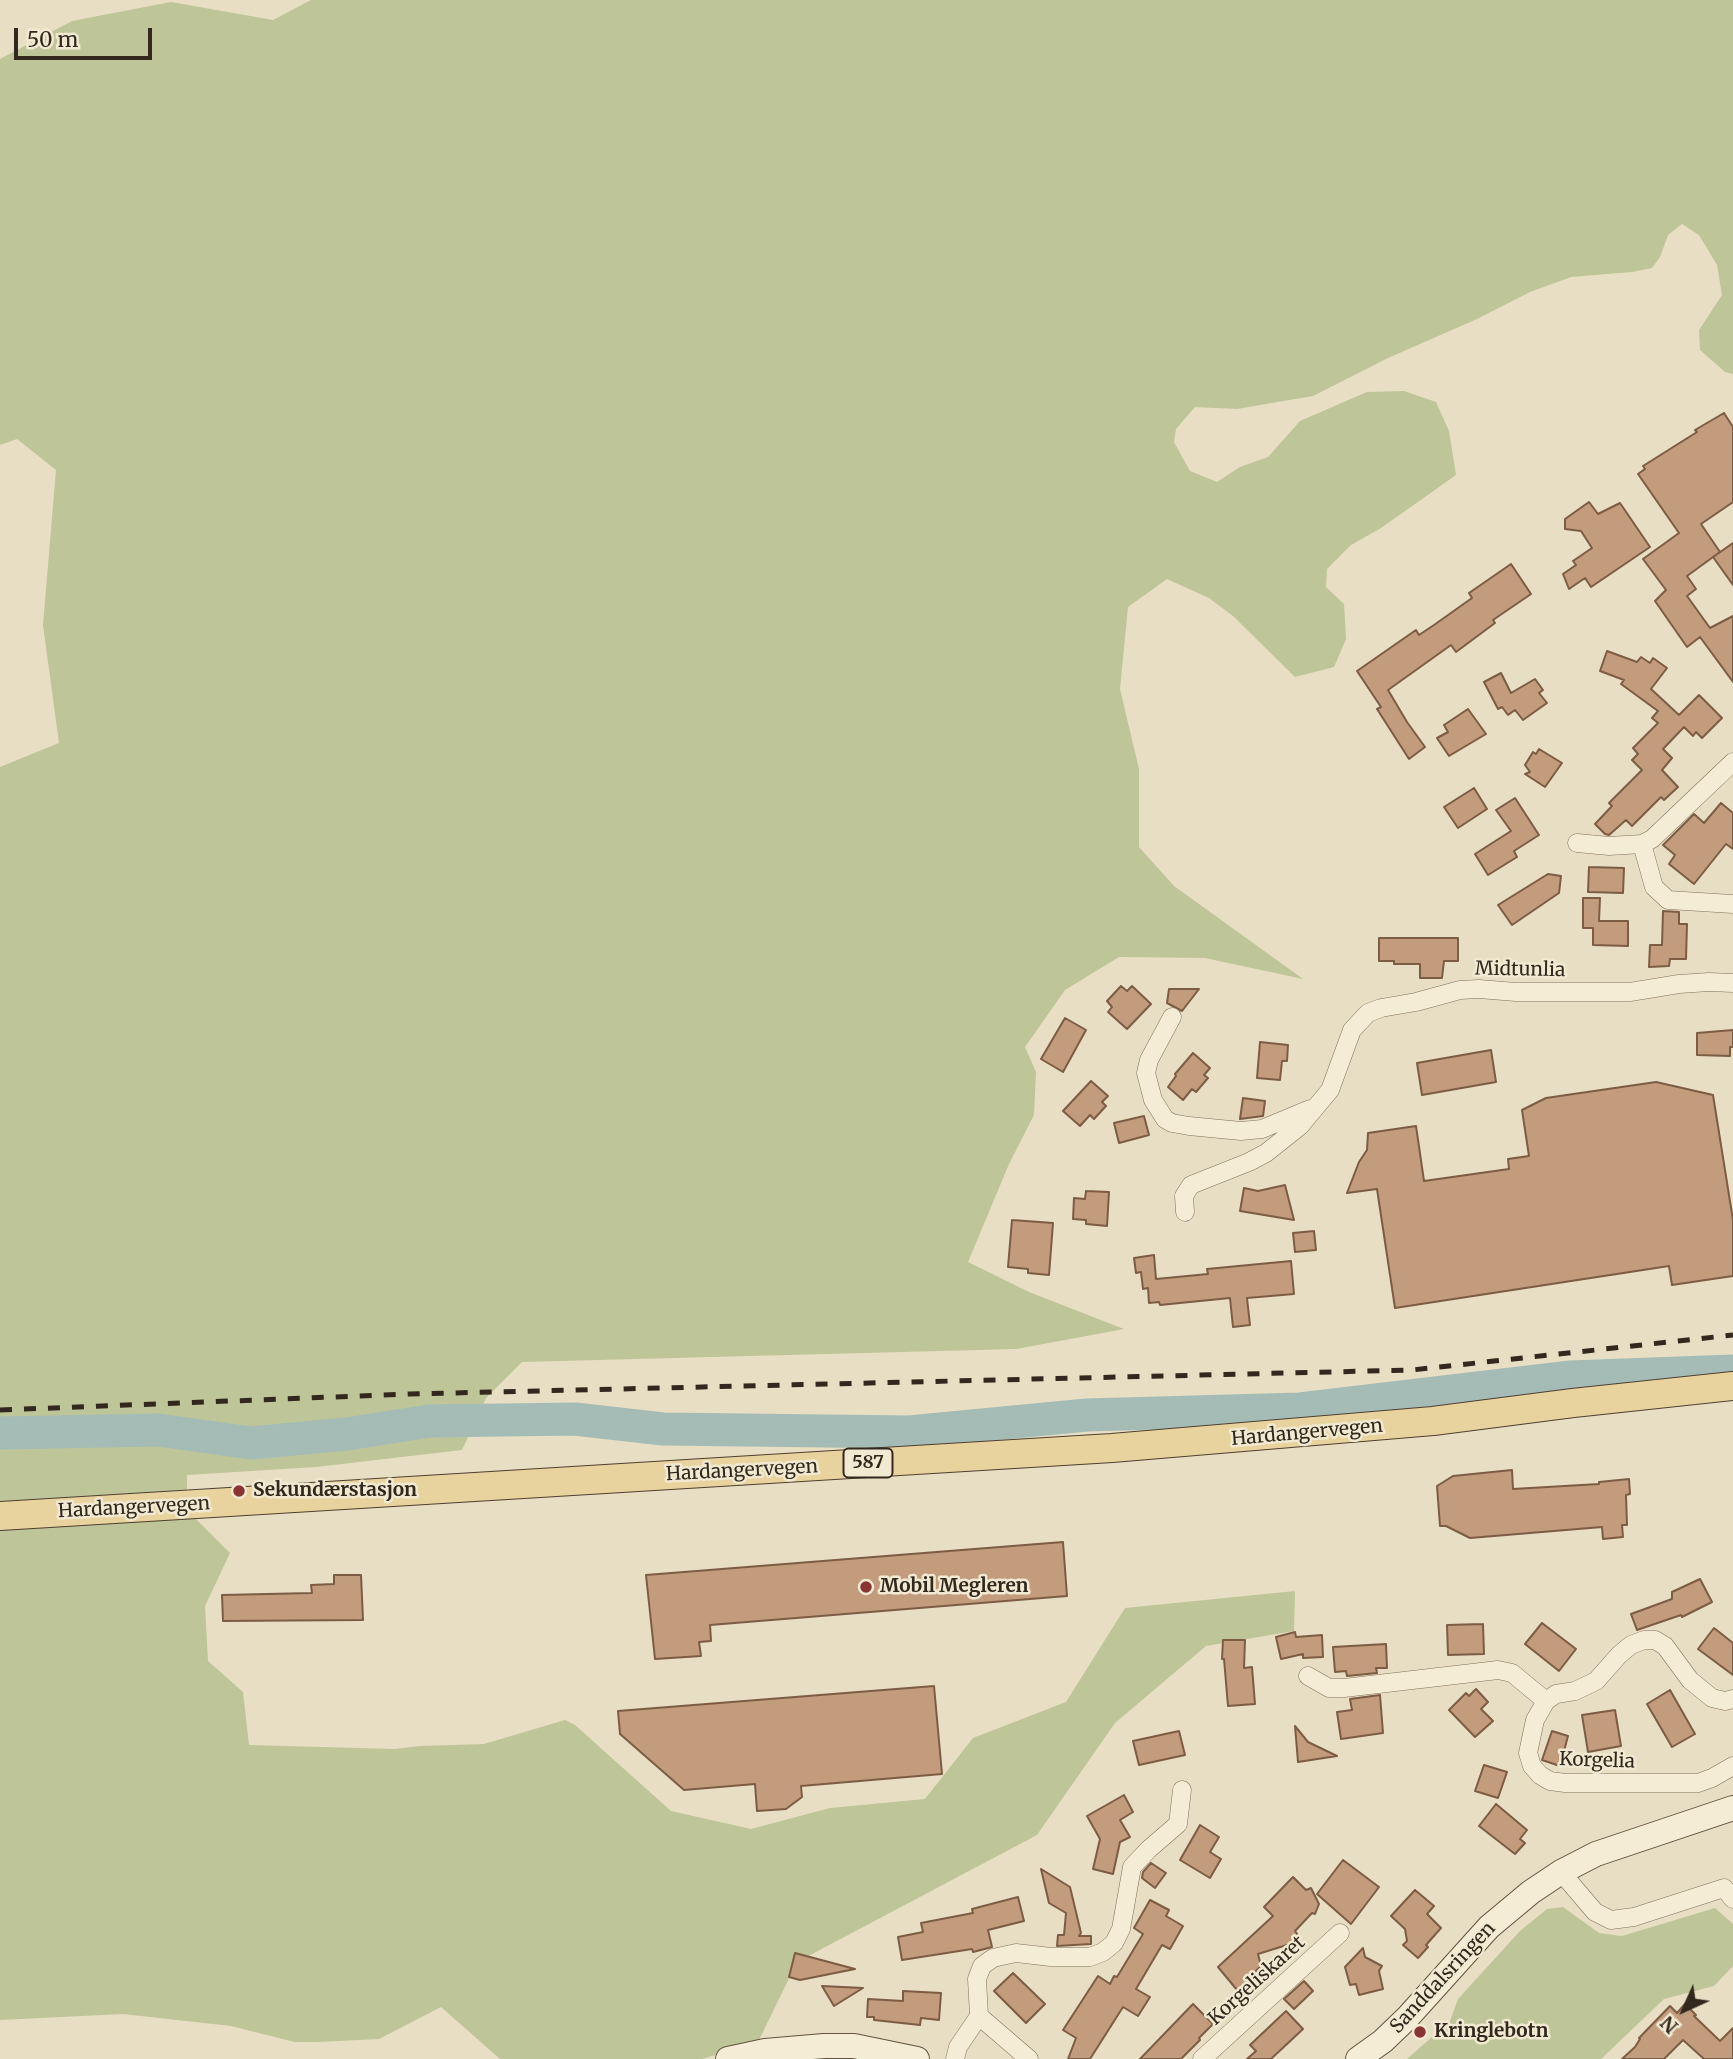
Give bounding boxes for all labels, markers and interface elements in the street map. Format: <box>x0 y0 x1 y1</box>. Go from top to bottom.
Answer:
scale bar <box>18 14 156 58</box>
text: 50 m <box>27 26 78 53</box>
street label: Midtunlia <box>1475 958 1565 982</box>
street label: Hardangervegen <box>1230 1415 1384 1451</box>
road number: 587 <box>844 1448 892 1478</box>
street label: Hardangervegen <box>665 1456 819 1486</box>
place label: Sekundærstasjon <box>253 1480 417 1502</box>
marker: Sekundærstasjon <box>231 1483 247 1499</box>
street label: Hardangervegen <box>57 1493 211 1523</box>
place label: Mobil Megleren <box>880 1576 1029 1598</box>
marker: Mobil Megleren <box>858 1579 874 1595</box>
street label: Korgelia <box>1559 1748 1635 1774</box>
street label: Sanddalsringen <box>1386 1918 1500 2038</box>
street label: Korgeliskaret <box>1204 1932 1310 2030</box>
north arrow <box>1649 1975 1719 2045</box>
text: N <box>1655 2011 1683 2039</box>
place label: Kringlebotn <box>1434 2021 1548 2043</box>
marker: Kringlebotn <box>1412 2024 1428 2040</box>

